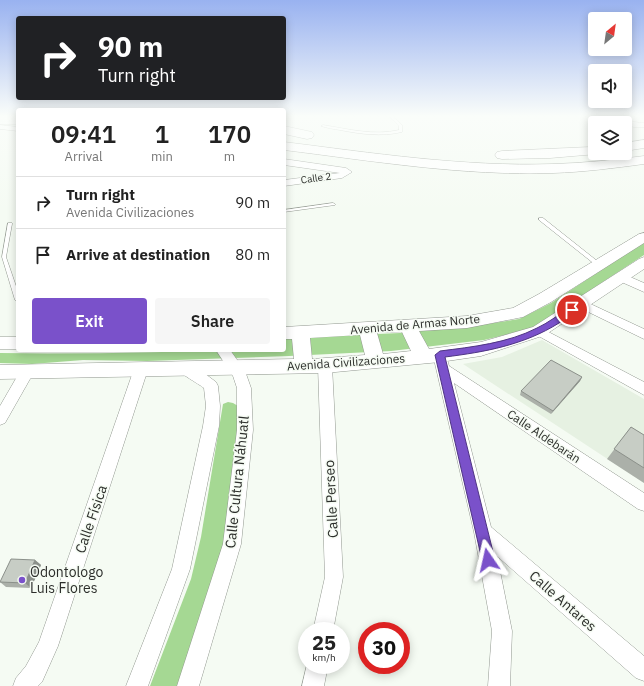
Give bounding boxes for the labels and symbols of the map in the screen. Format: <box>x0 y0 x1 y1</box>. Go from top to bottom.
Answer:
north arrow <box>588 12 632 56</box>
street label: Calle 2 <box>300 169 332 187</box>
pin <box>555 293 589 327</box>
street label: Avenida de Armas Norte <box>349 311 481 337</box>
street label: Avenida Civilizaciones <box>286 350 406 374</box>
street label: Calle Aldebarán <box>504 406 584 466</box>
street label: Calle Cultura Náhuatl <box>221 415 253 549</box>
street label: Calle Perseo <box>320 459 342 538</box>
street label: Calle Física <box>71 482 111 555</box>
position arrow <box>467 539 509 581</box>
place label: Odontologo Luis Flores <box>30 563 103 597</box>
street label: Calle Antares <box>526 567 601 635</box>
marker: Odontologo Luis Flores <box>17 575 27 585</box>
speed limit sign: 30 <box>358 622 410 674</box>

